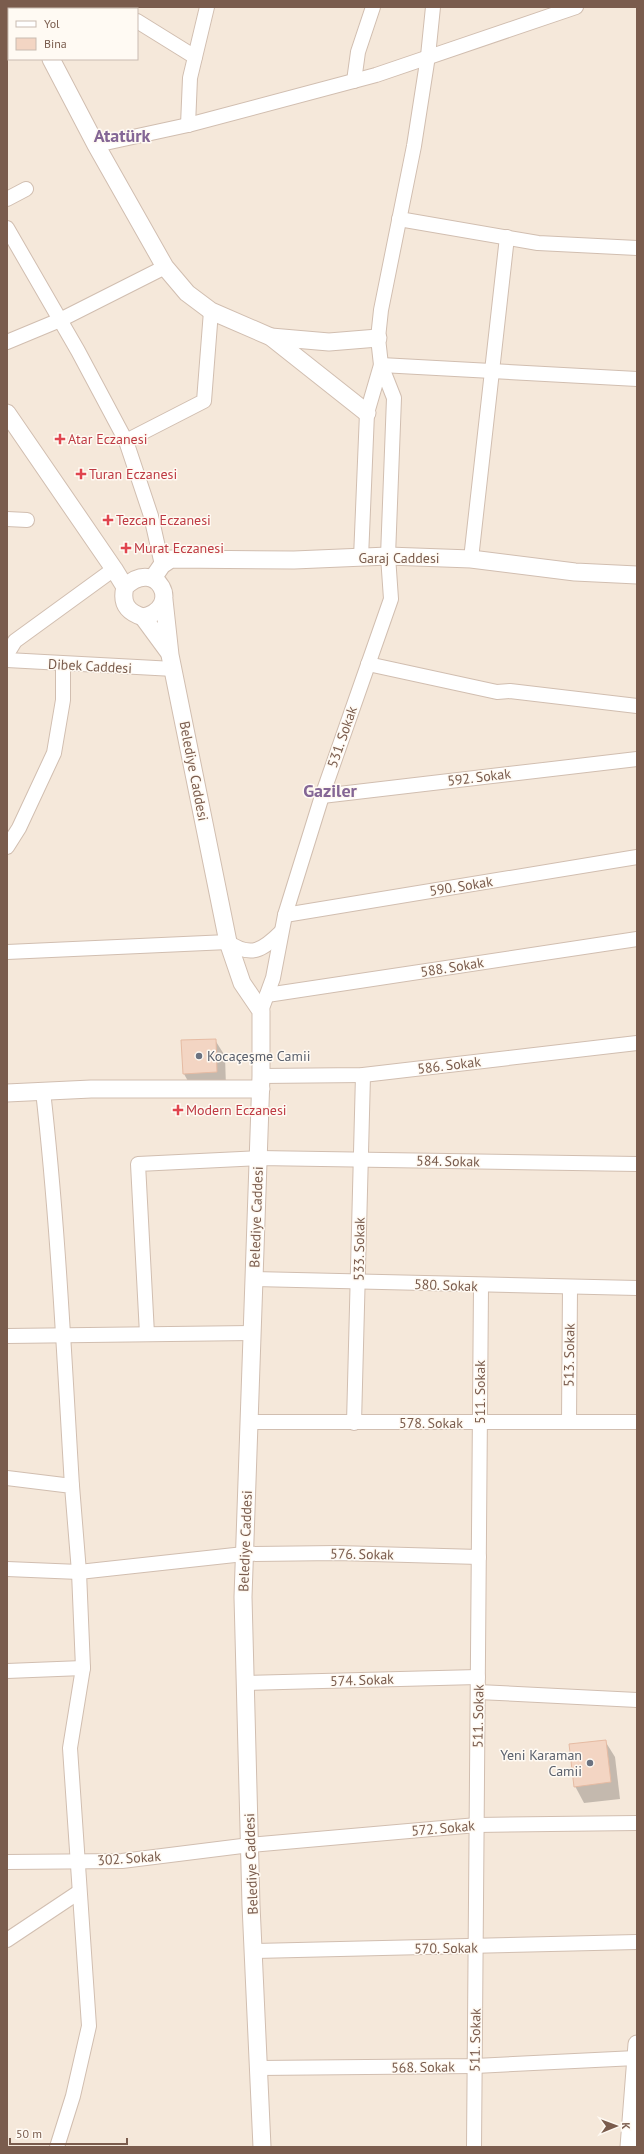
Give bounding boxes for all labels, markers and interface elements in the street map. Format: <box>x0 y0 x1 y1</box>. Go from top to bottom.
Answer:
legend <box>8 8 138 60</box>
text: Yol <box>44 16 60 31</box>
text: Bina <box>44 36 67 51</box>
district label: Atatürk <box>94 124 151 147</box>
place label: Atar Eczanesi <box>68 430 147 448</box>
marker: Atar Eczanesi <box>55 434 65 444</box>
place label: Turan Eczanesi <box>89 465 177 483</box>
marker: Turan Eczanesi <box>76 469 86 479</box>
place label: Tezcan Eczanesi <box>116 511 211 529</box>
marker: Tezcan Eczanesi <box>103 515 113 525</box>
place label: Murat Eczanesi <box>134 539 224 557</box>
marker: Murat Eczanesi <box>121 543 131 553</box>
street label: Garaj Caddesi <box>358 549 440 567</box>
street label: Dibek Caddesi <box>48 655 132 677</box>
street label: 531. Sokak <box>323 704 361 770</box>
street label: Belediye Caddesi <box>175 719 213 823</box>
street label: 592. Sokak <box>446 764 512 790</box>
district label: Gaziler <box>303 779 358 802</box>
street label: 590. Sokak <box>428 872 494 900</box>
street label: 588. Sokak <box>419 953 485 981</box>
place label: Kocaçeşme Camii <box>207 1047 310 1065</box>
marker: Kocaçeşme Camii <box>194 1051 204 1061</box>
street label: 586. Sokak <box>416 1052 482 1078</box>
place label: Modern Eczanesi <box>186 1101 287 1119</box>
marker: Modern Eczanesi <box>173 1105 183 1115</box>
street label: 584. Sokak <box>416 1151 480 1171</box>
street label: Belediye Caddesi <box>245 1166 267 1268</box>
street label: 533. Sokak <box>349 1217 369 1281</box>
street label: 580. Sokak <box>414 1275 479 1295</box>
street label: 513. Sokak <box>559 1323 579 1387</box>
street label: 511. Sokak <box>471 1360 489 1424</box>
street label: 578. Sokak <box>399 1414 463 1432</box>
street label: Belediye Caddesi <box>234 1490 256 1592</box>
street label: 576. Sokak <box>330 1544 394 1564</box>
street label: 574. Sokak <box>330 1670 395 1690</box>
street label: 511. Sokak <box>468 1684 488 1748</box>
place label: Yeni Karaman Camii <box>500 1746 582 1780</box>
marker: Yeni Karaman Camii <box>585 1758 595 1768</box>
street label: Belediye Caddesi <box>240 1813 262 1915</box>
street label: 572. Sokak <box>410 1816 476 1840</box>
street label: 302. Sokak <box>97 1847 162 1869</box>
street label: 570. Sokak <box>414 1938 478 1958</box>
street label: 511. Sokak <box>465 2008 485 2072</box>
street label: 568. Sokak <box>391 2057 455 2077</box>
north arrow <box>596 2106 636 2146</box>
scale bar <box>10 2120 127 2146</box>
text: K <box>619 2122 633 2130</box>
text: 50 m <box>16 2126 42 2141</box>

